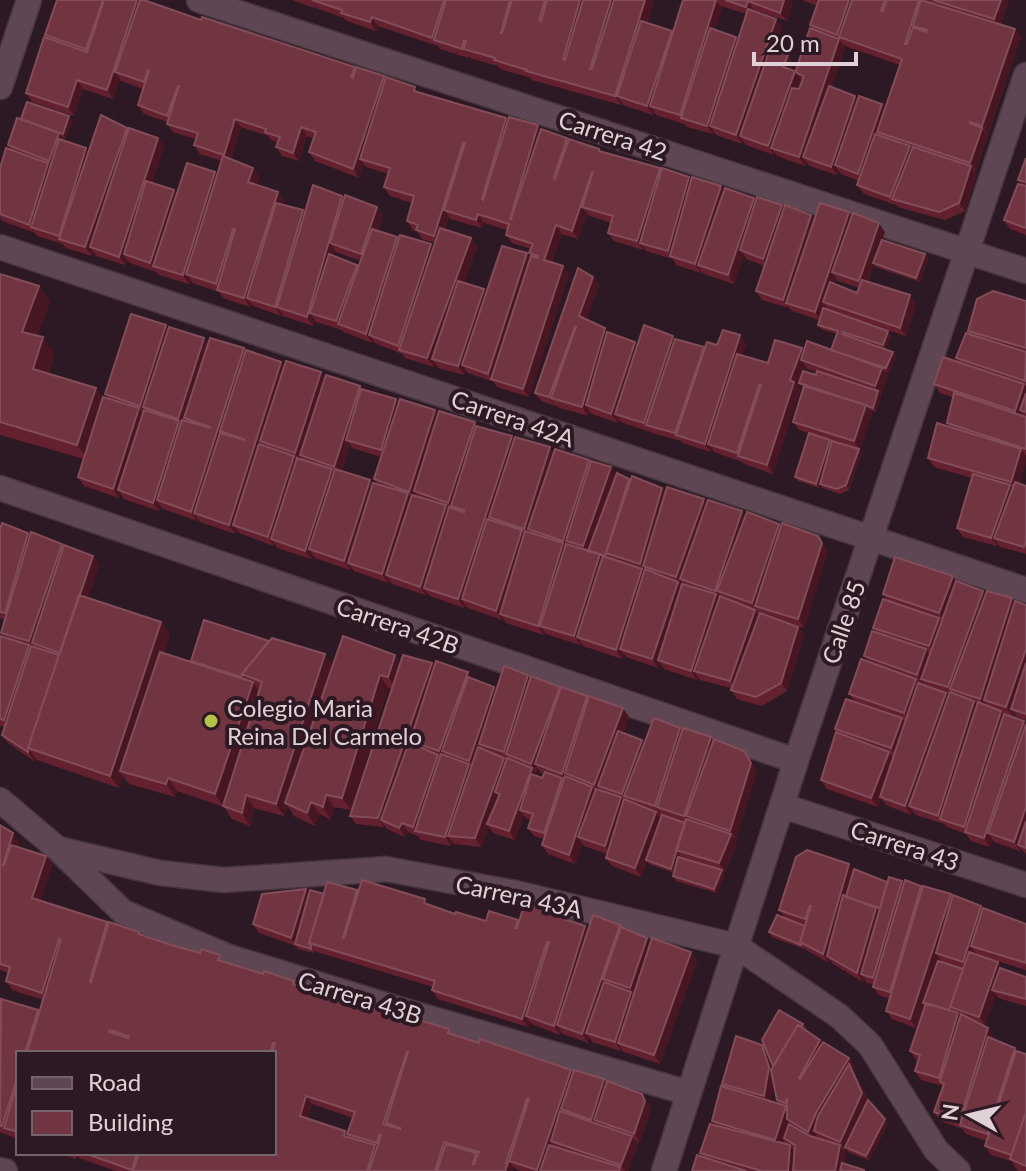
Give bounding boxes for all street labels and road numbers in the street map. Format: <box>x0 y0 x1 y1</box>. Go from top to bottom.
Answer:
street label: Carrera 42 <box>555 104 671 166</box>
street label: Carrera 42A <box>448 383 579 453</box>
street label: Calle 85 <box>815 577 871 667</box>
street label: Carrera 42B <box>333 591 463 659</box>
street label: Carrera 43 <box>847 814 963 876</box>
street label: Carrera 43A <box>453 868 586 924</box>
street label: Carrera 43B <box>295 964 425 1030</box>

